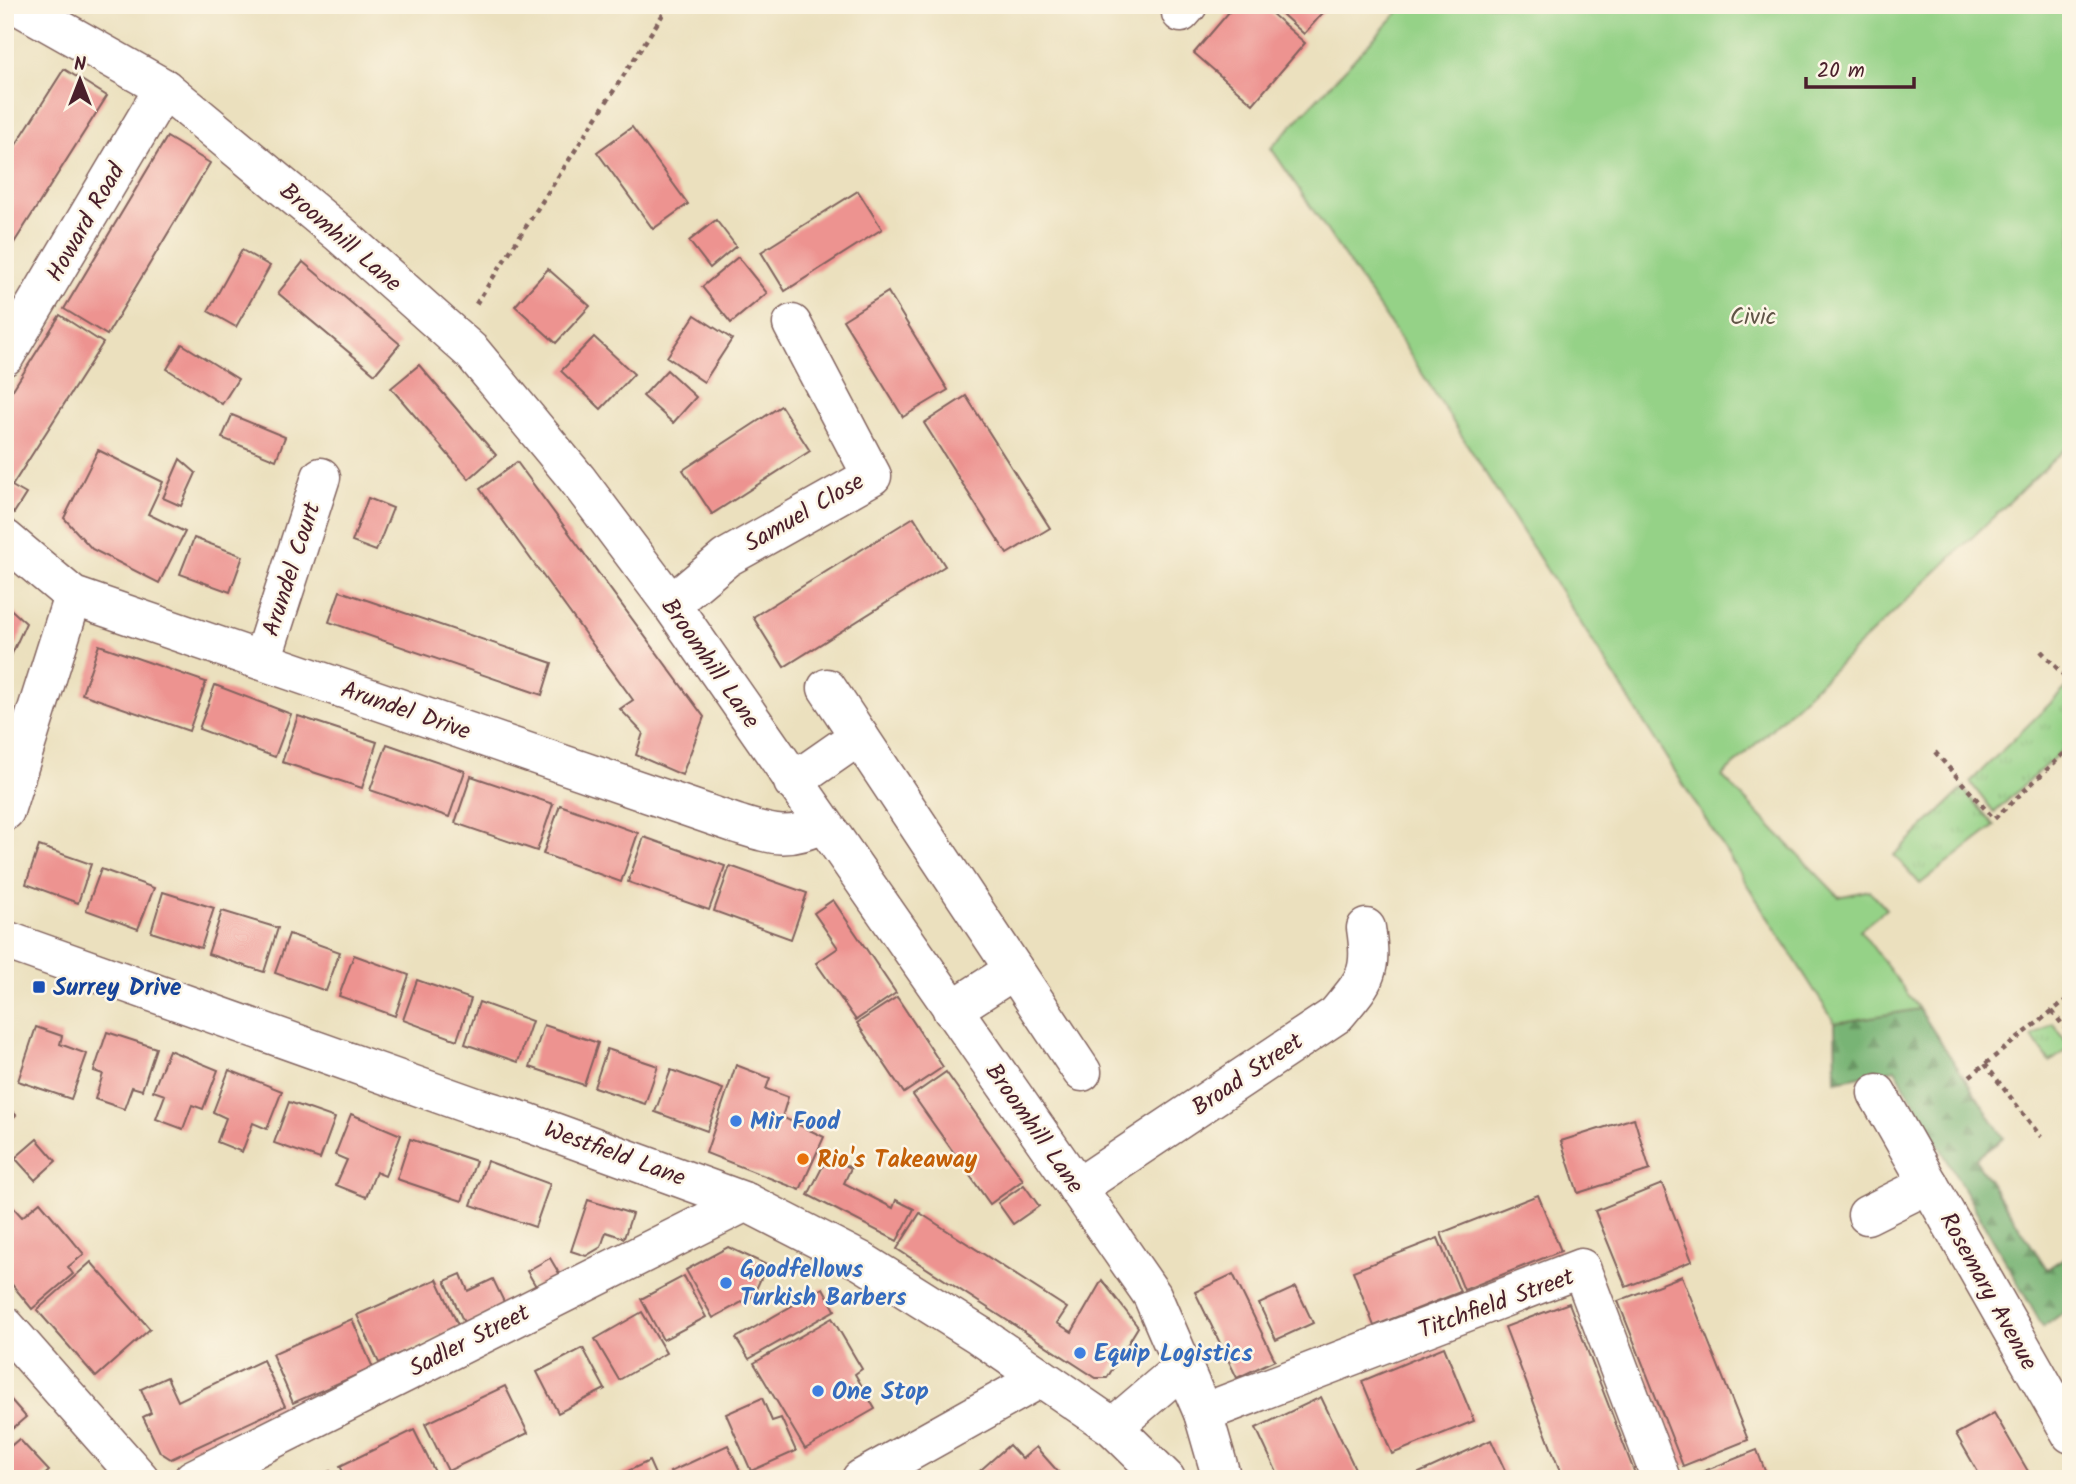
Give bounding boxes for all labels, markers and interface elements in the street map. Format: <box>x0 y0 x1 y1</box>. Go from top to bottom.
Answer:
north arrow <box>46 46 116 116</box>
scale bar <box>1806 46 1915 90</box>
text: N <box>74 50 86 80</box>
text: 20 m <box>1817 55 1865 88</box>
street label: Howard Road <box>36 155 137 290</box>
street label: Broomhill Lane <box>270 174 410 303</box>
park label: Civic <box>1730 298 1776 337</box>
street label: Samuel Close <box>737 463 872 563</box>
street label: Arundel Court <box>252 497 333 642</box>
street label: Broomhill Lane <box>650 590 769 737</box>
street label: Arundel Drive <box>335 671 476 752</box>
place label: Surrey Drive <box>53 969 182 1008</box>
marker: Surrey Drive <box>31 979 47 995</box>
street label: Broad Street <box>1184 1023 1312 1127</box>
street label: Broomhill Lane <box>974 1055 1093 1202</box>
place label: Mir Food <box>750 1103 841 1142</box>
street label: Westfield Lane <box>538 1111 691 1198</box>
marker: Mir Food <box>728 1113 744 1129</box>
place label: Rio's Takeaway <box>817 1141 978 1180</box>
marker: Rio's Takeaway <box>795 1151 811 1167</box>
street label: Rosemary Avenue <box>1928 1205 2047 1378</box>
place label: Goodfellows Turkish Barbers <box>740 1251 907 1318</box>
street label: Titchfield Street <box>1413 1258 1581 1351</box>
marker: Goodfellows Turkish Barbers <box>718 1275 734 1291</box>
street label: Sadler Street <box>402 1294 538 1388</box>
place label: Equip Logistics <box>1094 1335 1253 1374</box>
marker: Equip Logistics <box>1072 1345 1088 1361</box>
place label: One Stop <box>832 1373 929 1412</box>
marker: One Stop <box>810 1383 826 1399</box>

